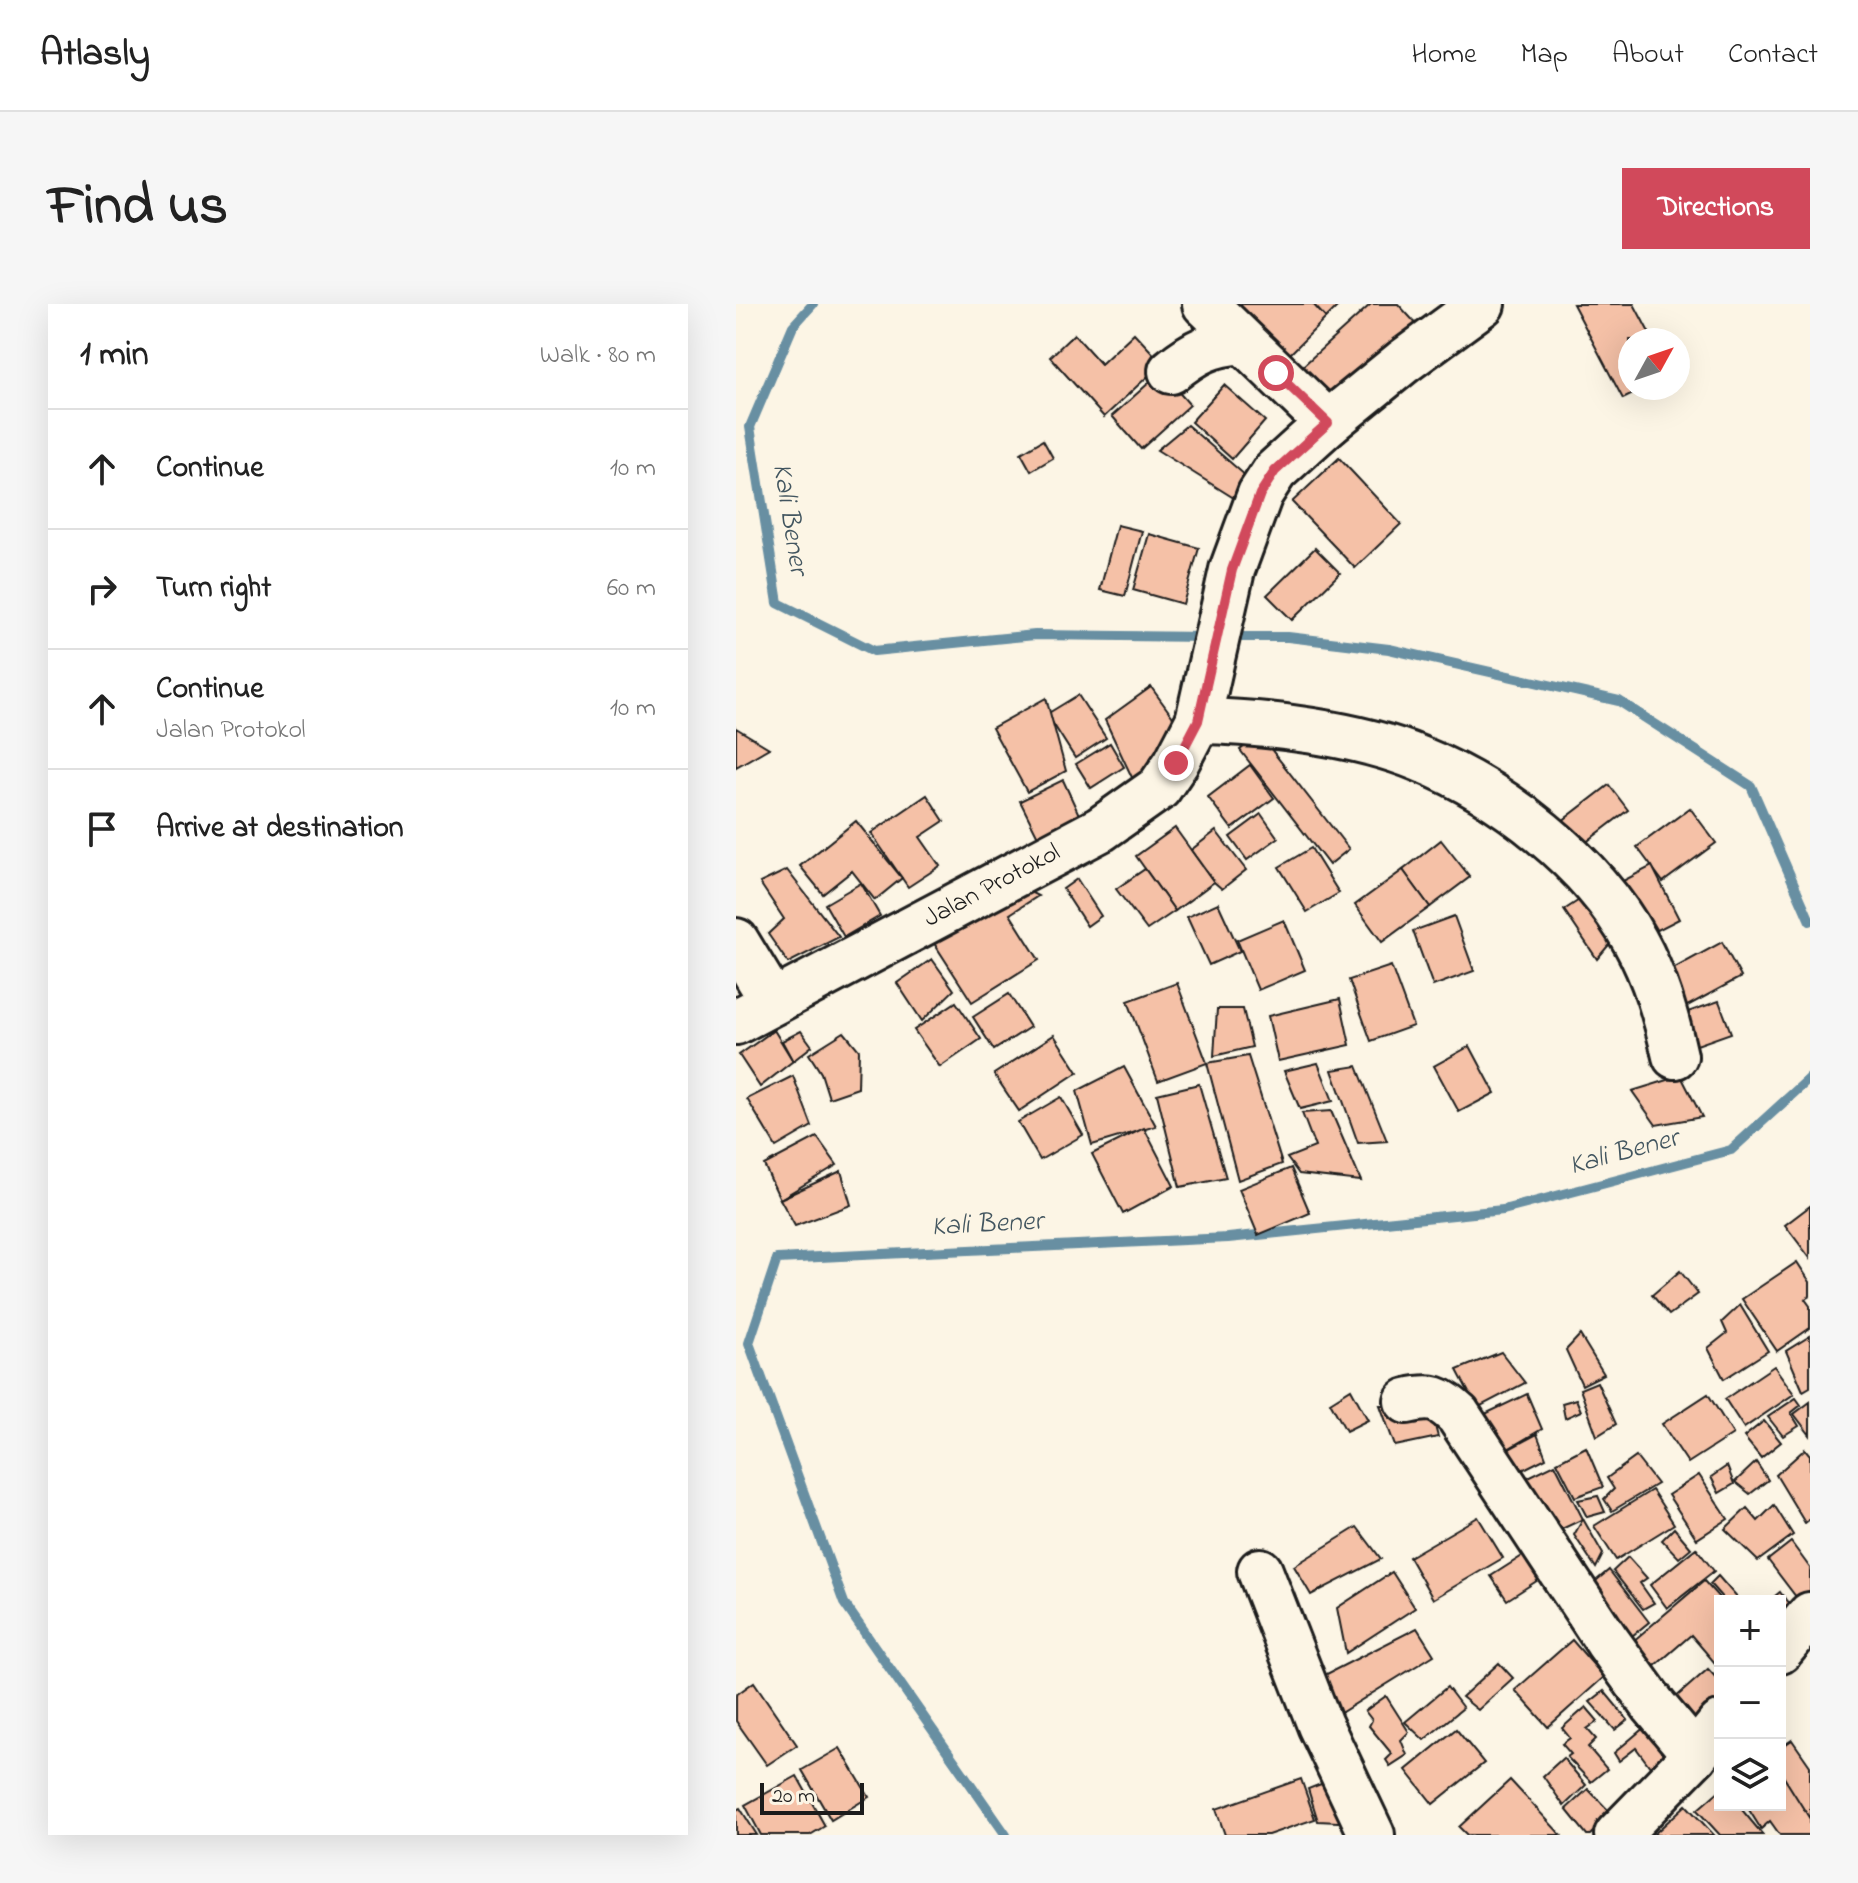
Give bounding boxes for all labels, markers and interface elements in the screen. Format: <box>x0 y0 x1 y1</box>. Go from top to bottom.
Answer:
text: Atlasly <box>40 27 150 83</box>
text: Home <box>1411 35 1477 76</box>
text: Map <box>1521 35 1568 76</box>
text: About <box>1612 35 1684 76</box>
text: Contact <box>1728 35 1818 76</box>
text: Find us <box>48 168 228 249</box>
button: Directions <box>1622 168 1810 249</box>
north arrow <box>1618 328 1690 400</box>
text: 1 min <box>80 331 149 381</box>
text: Walk · 80 m <box>540 337 656 375</box>
route start <box>1258 355 1294 391</box>
icon: ahead <box>80 447 124 491</box>
text: Continue <box>156 447 264 491</box>
text: 10 m <box>610 450 656 488</box>
water label: Kali Bener <box>760 461 819 581</box>
icon: right <box>80 567 124 611</box>
text: Turn right <box>156 567 271 611</box>
text: 60 m <box>607 570 656 608</box>
text: Continue <box>156 668 264 712</box>
icon: ahead <box>80 687 124 731</box>
text: 10 m <box>610 690 656 728</box>
text: Jalan Protokol <box>156 712 306 750</box>
route end <box>1158 745 1194 781</box>
icon: arrive <box>80 807 124 851</box>
text: Arrive at destination <box>156 807 404 851</box>
street label: Jalan Protokol <box>917 835 1067 938</box>
water label: Kali Bener <box>1565 1118 1687 1187</box>
water label: Kali Bener <box>930 1201 1047 1248</box>
map controls <box>1714 1595 1786 1811</box>
button: + <box>1714 1595 1786 1667</box>
button: − <box>1714 1667 1786 1739</box>
button: layers <box>1714 1739 1786 1811</box>
scale bar <box>760 1779 864 1815</box>
text: 20 m <box>772 1781 815 1813</box>

